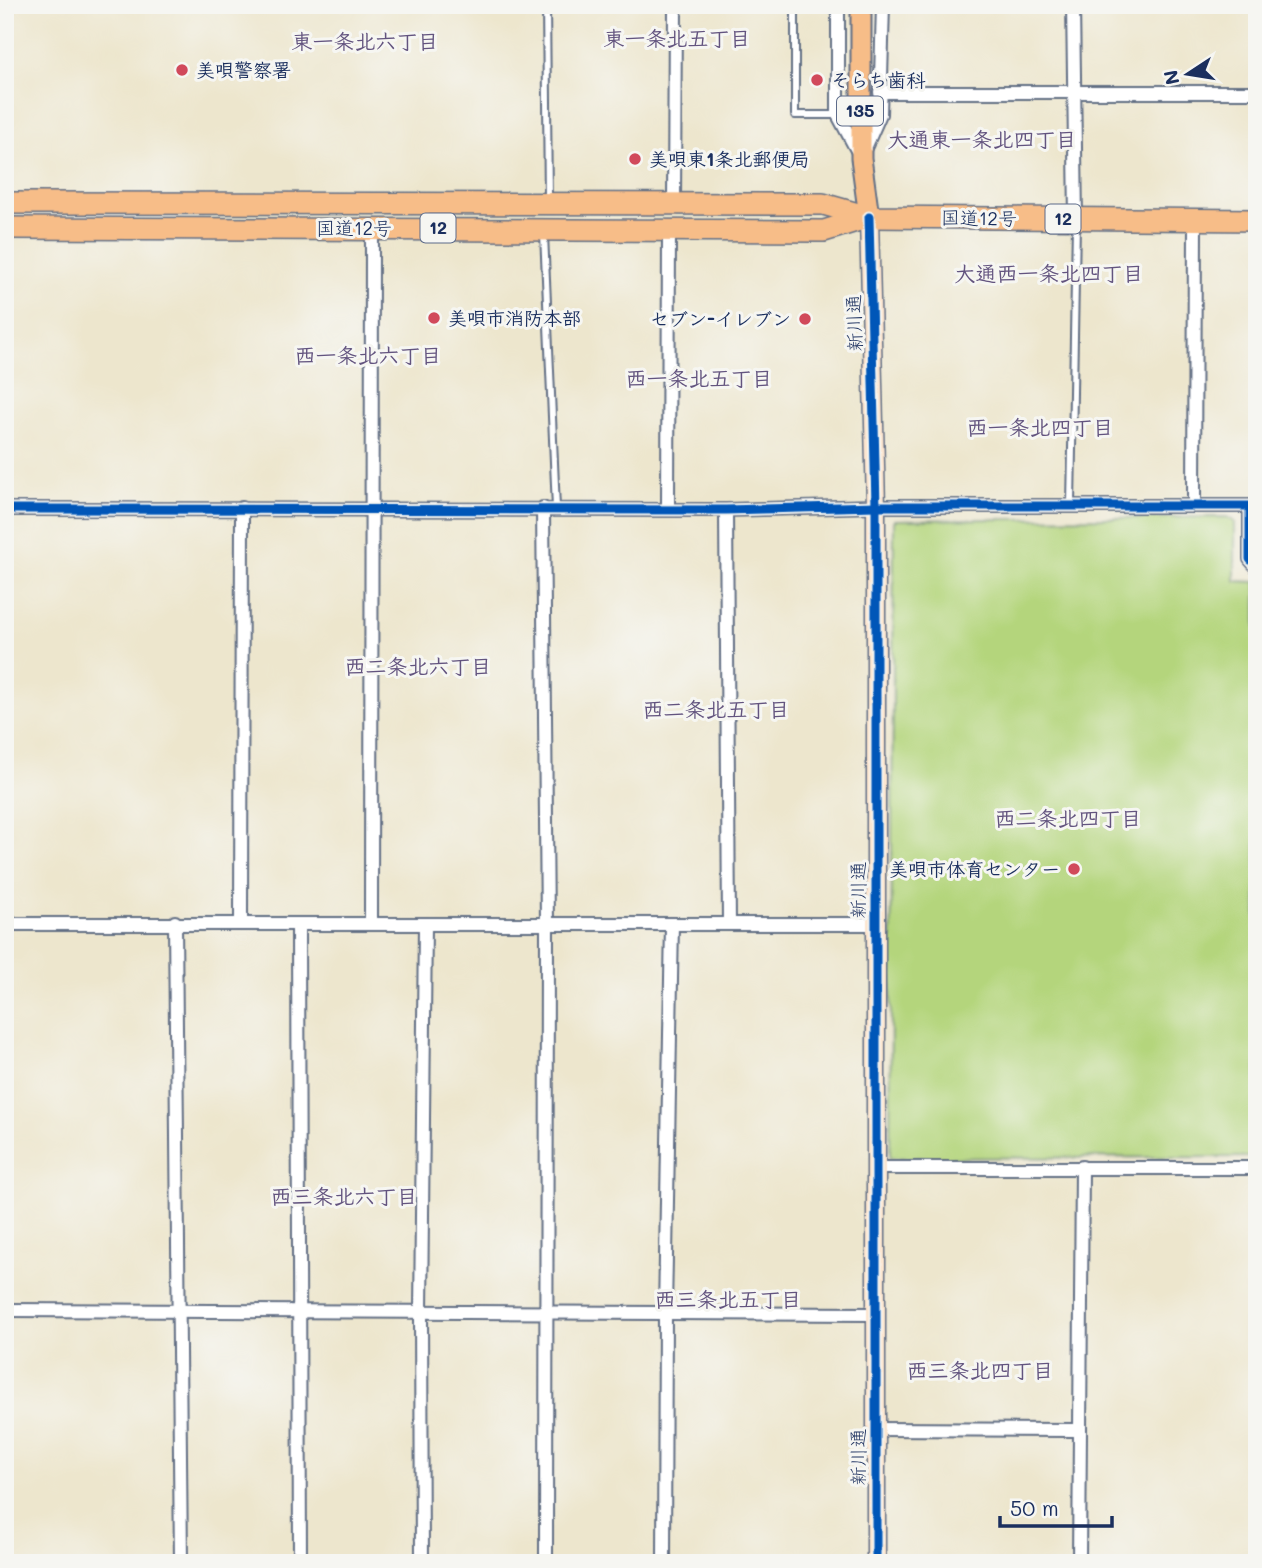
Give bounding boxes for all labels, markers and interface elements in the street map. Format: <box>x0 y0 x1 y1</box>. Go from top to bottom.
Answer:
district label: 東一条北五丁目 <box>604 24 751 51</box>
district label: 東一条北六丁目 <box>292 27 439 54</box>
north arrow <box>1154 38 1224 108</box>
place label: 美唄警察署 <box>196 57 291 82</box>
marker: 美唄警察署 <box>174 62 190 78</box>
place label: そらち歯科 <box>831 67 926 92</box>
text: N <box>1157 68 1185 87</box>
marker: そらち歯科 <box>809 72 825 88</box>
road number: 135 <box>837 96 883 126</box>
district label: 大通東一条北四丁目 <box>888 125 1077 152</box>
place label: 美唄東1条北郵便局 <box>649 146 809 171</box>
marker: 美唄東1条北郵便局 <box>627 151 643 167</box>
street label: 国道12号 <box>941 204 1017 231</box>
road number: 12 <box>1046 204 1080 233</box>
road number: 12 <box>420 213 456 242</box>
street label: 国道12号 <box>316 215 392 240</box>
district label: 大通西一条北四丁目 <box>955 259 1144 286</box>
street label: 新川通 <box>840 294 867 352</box>
place label: 美唄市消防本部 <box>448 305 581 330</box>
place label: セブン-イレブン <box>650 306 791 331</box>
marker: 美唄市消防本部 <box>426 310 442 326</box>
marker: セブン-イレブン <box>797 311 813 327</box>
district label: 西一条北六丁目 <box>295 341 442 368</box>
district label: 西一条北五丁目 <box>626 364 773 391</box>
district label: 西一条北四丁目 <box>967 413 1114 440</box>
district label: 西二条北六丁目 <box>345 652 492 679</box>
district label: 西二条北五丁目 <box>643 695 790 722</box>
district label: 西二条北四丁目 <box>995 804 1142 831</box>
place label: 美唄市体育センター <box>889 856 1060 881</box>
street label: 新川通 <box>845 861 870 919</box>
marker: 美唄市体育センター <box>1066 861 1082 877</box>
district label: 西三条北六丁目 <box>271 1182 418 1209</box>
district label: 西三条北五丁目 <box>655 1285 802 1312</box>
district label: 西三条北四丁目 <box>907 1356 1054 1383</box>
street label: 新川通 <box>845 1428 870 1486</box>
scale bar <box>1000 1484 1112 1528</box>
text: 50 m <box>1010 1494 1059 1521</box>

